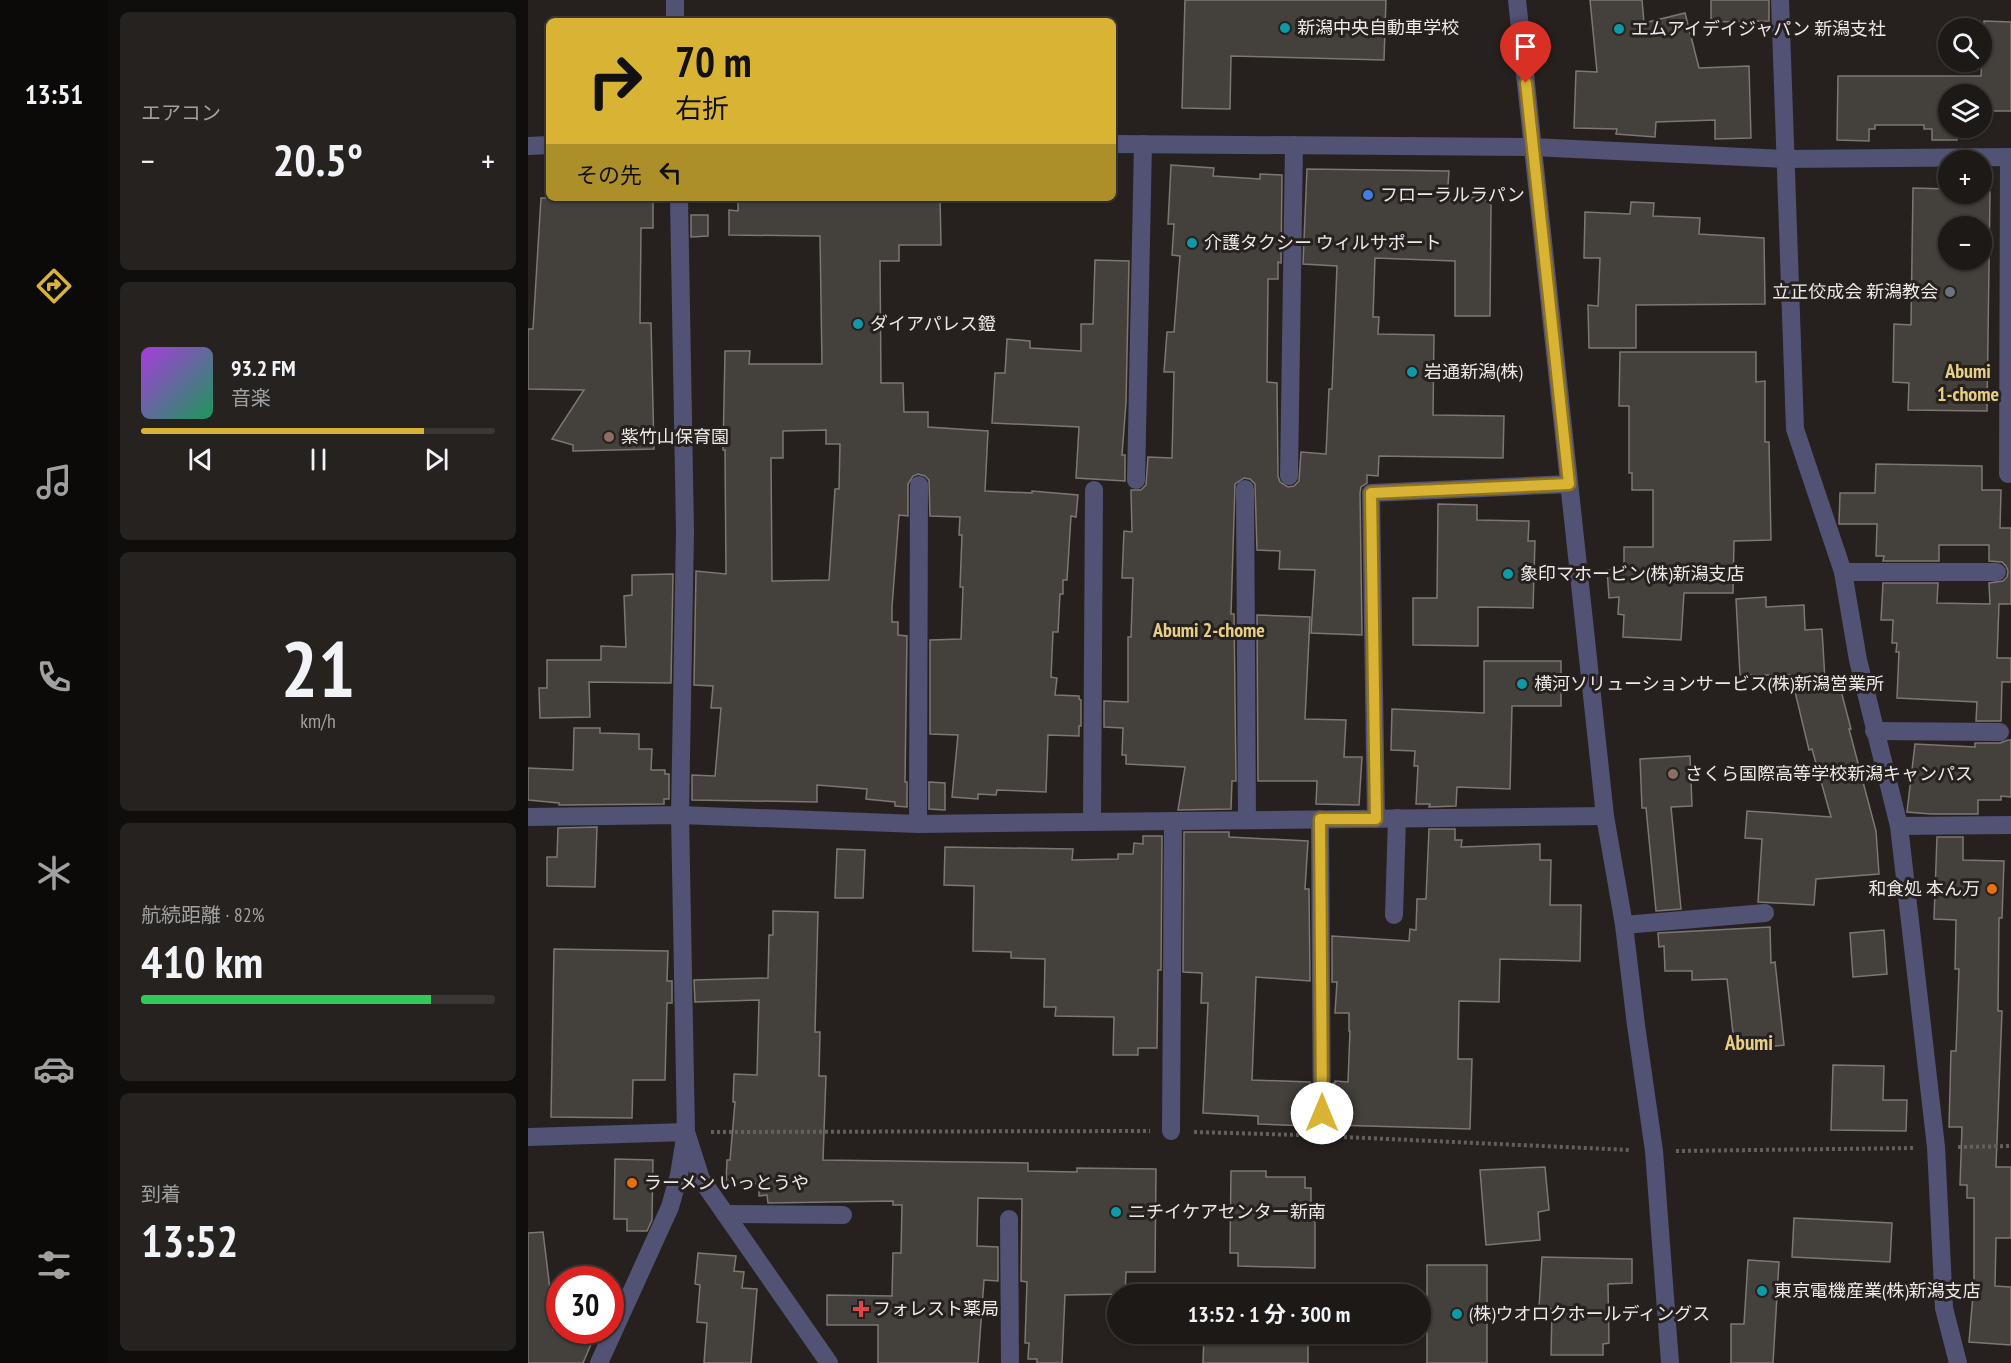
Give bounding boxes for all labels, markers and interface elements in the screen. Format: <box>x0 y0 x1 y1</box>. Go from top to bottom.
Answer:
place label: 新潟中央自動車学校 <box>1297 16 1459 39</box>
place label: エムアイデイジャパン 新潟支社 <box>1631 17 1886 40</box>
map controls <box>1938 18 1992 270</box>
button: search <box>1938 18 1992 72</box>
marker: 新潟中央自動車学校 <box>1278 21 1292 35</box>
pin <box>1500 21 1551 83</box>
marker: エムアイデイジャパン 新潟支社 <box>1612 22 1626 36</box>
icon: arrive <box>1509 30 1542 63</box>
text: 70 m <box>675 34 752 89</box>
icon: right <box>576 42 654 120</box>
text: 13:51 <box>25 77 83 111</box>
button: layers <box>1938 84 1992 138</box>
text: 右折 <box>675 91 729 125</box>
text: エアコン <box>141 100 221 126</box>
text: 20.5° <box>273 130 363 188</box>
text: − <box>141 139 155 182</box>
text: + <box>481 139 495 182</box>
button: + <box>1938 150 1992 204</box>
icon: left <box>654 156 687 189</box>
text: その先 <box>576 161 642 189</box>
place label: フローラルラパン <box>1380 183 1525 206</box>
marker: フローラルラパン <box>1361 188 1375 202</box>
button: − <box>1938 216 1992 270</box>
place label: 介護タクシー ウィルサポート <box>1204 231 1442 254</box>
marker: 介護タクシー ウィルサポート <box>1185 236 1199 250</box>
icon: directions <box>33 265 75 307</box>
place label: 立正佼成会 新潟教会 <box>1772 280 1938 303</box>
marker: 立正佼成会 新潟教会 <box>1943 285 1957 299</box>
place label: ダイアパレス鐙 <box>870 312 996 335</box>
marker: ダイアパレス鐙 <box>851 317 865 331</box>
text: 93.2 FM <box>231 354 296 382</box>
district label: Abumi 1-chome <box>1937 358 1999 407</box>
place label: 岩通新潟(株) <box>1424 360 1523 383</box>
marker: 岩通新潟(株) <box>1405 365 1419 379</box>
text: 音楽 <box>231 385 271 411</box>
place label: 紫竹山保育園 <box>621 425 729 448</box>
marker: 紫竹山保育園 <box>602 430 616 444</box>
icon: previous <box>184 443 217 476</box>
icon: pause <box>302 443 335 476</box>
icon: next <box>420 443 453 476</box>
icon: music <box>33 461 75 503</box>
place label: 象印マホービン(株)新潟支店 <box>1520 562 1744 585</box>
marker: 象印マホービン(株)新潟支店 <box>1501 567 1515 581</box>
district label: Abumi 2-chome <box>1152 617 1265 643</box>
text: 21 <box>281 618 355 719</box>
icon: phone <box>33 656 75 698</box>
place label: 横河ソリューションサービス(株)新潟営業所 <box>1534 672 1884 695</box>
marker: 横河ソリューションサービス(株)新潟営業所 <box>1515 677 1529 691</box>
text: km/h <box>300 708 336 734</box>
place label: さくら国際高等学校新潟キャンパス <box>1685 762 1973 785</box>
marker: さくら国際高等学校新潟キャンパス <box>1666 767 1680 781</box>
icon: climate <box>33 852 75 894</box>
place label: 和食処 本ん万 <box>1868 877 1980 900</box>
marker: 和食処 本ん万 <box>1985 882 1999 896</box>
text: 航続距離 · 82% <box>141 902 264 928</box>
text: 410 km <box>141 932 263 990</box>
district label: Abumi <box>1724 1029 1773 1056</box>
icon: car <box>33 1048 75 1090</box>
position arrow <box>1290 1081 1354 1145</box>
place label: ラーメン いっとうや <box>644 1171 809 1194</box>
marker: ラーメン いっとうや <box>625 1176 639 1190</box>
text: 到着 <box>141 1181 181 1207</box>
place label: ニチイケアセンター新南 <box>1128 1200 1326 1223</box>
marker: ニチイケアセンター新南 <box>1109 1205 1123 1219</box>
text: 13:52 <box>141 1211 238 1269</box>
icon: filters <box>33 1244 75 1286</box>
speed limit sign: 30 <box>546 1266 624 1344</box>
place label: 東京電機産業(株)新潟支店 <box>1774 1279 1980 1302</box>
marker: 東京電機産業(株)新潟支店 <box>1755 1284 1769 1298</box>
place label: フォレスト薬局 <box>873 1297 999 1320</box>
text: 13:52 · 1 分 · 300 m <box>1188 1300 1350 1328</box>
marker: フォレスト薬局 <box>854 1302 868 1316</box>
place label: (株)ウオロクホールディングス <box>1469 1302 1710 1325</box>
marker: (株)ウオロクホールディングス <box>1450 1307 1464 1321</box>

